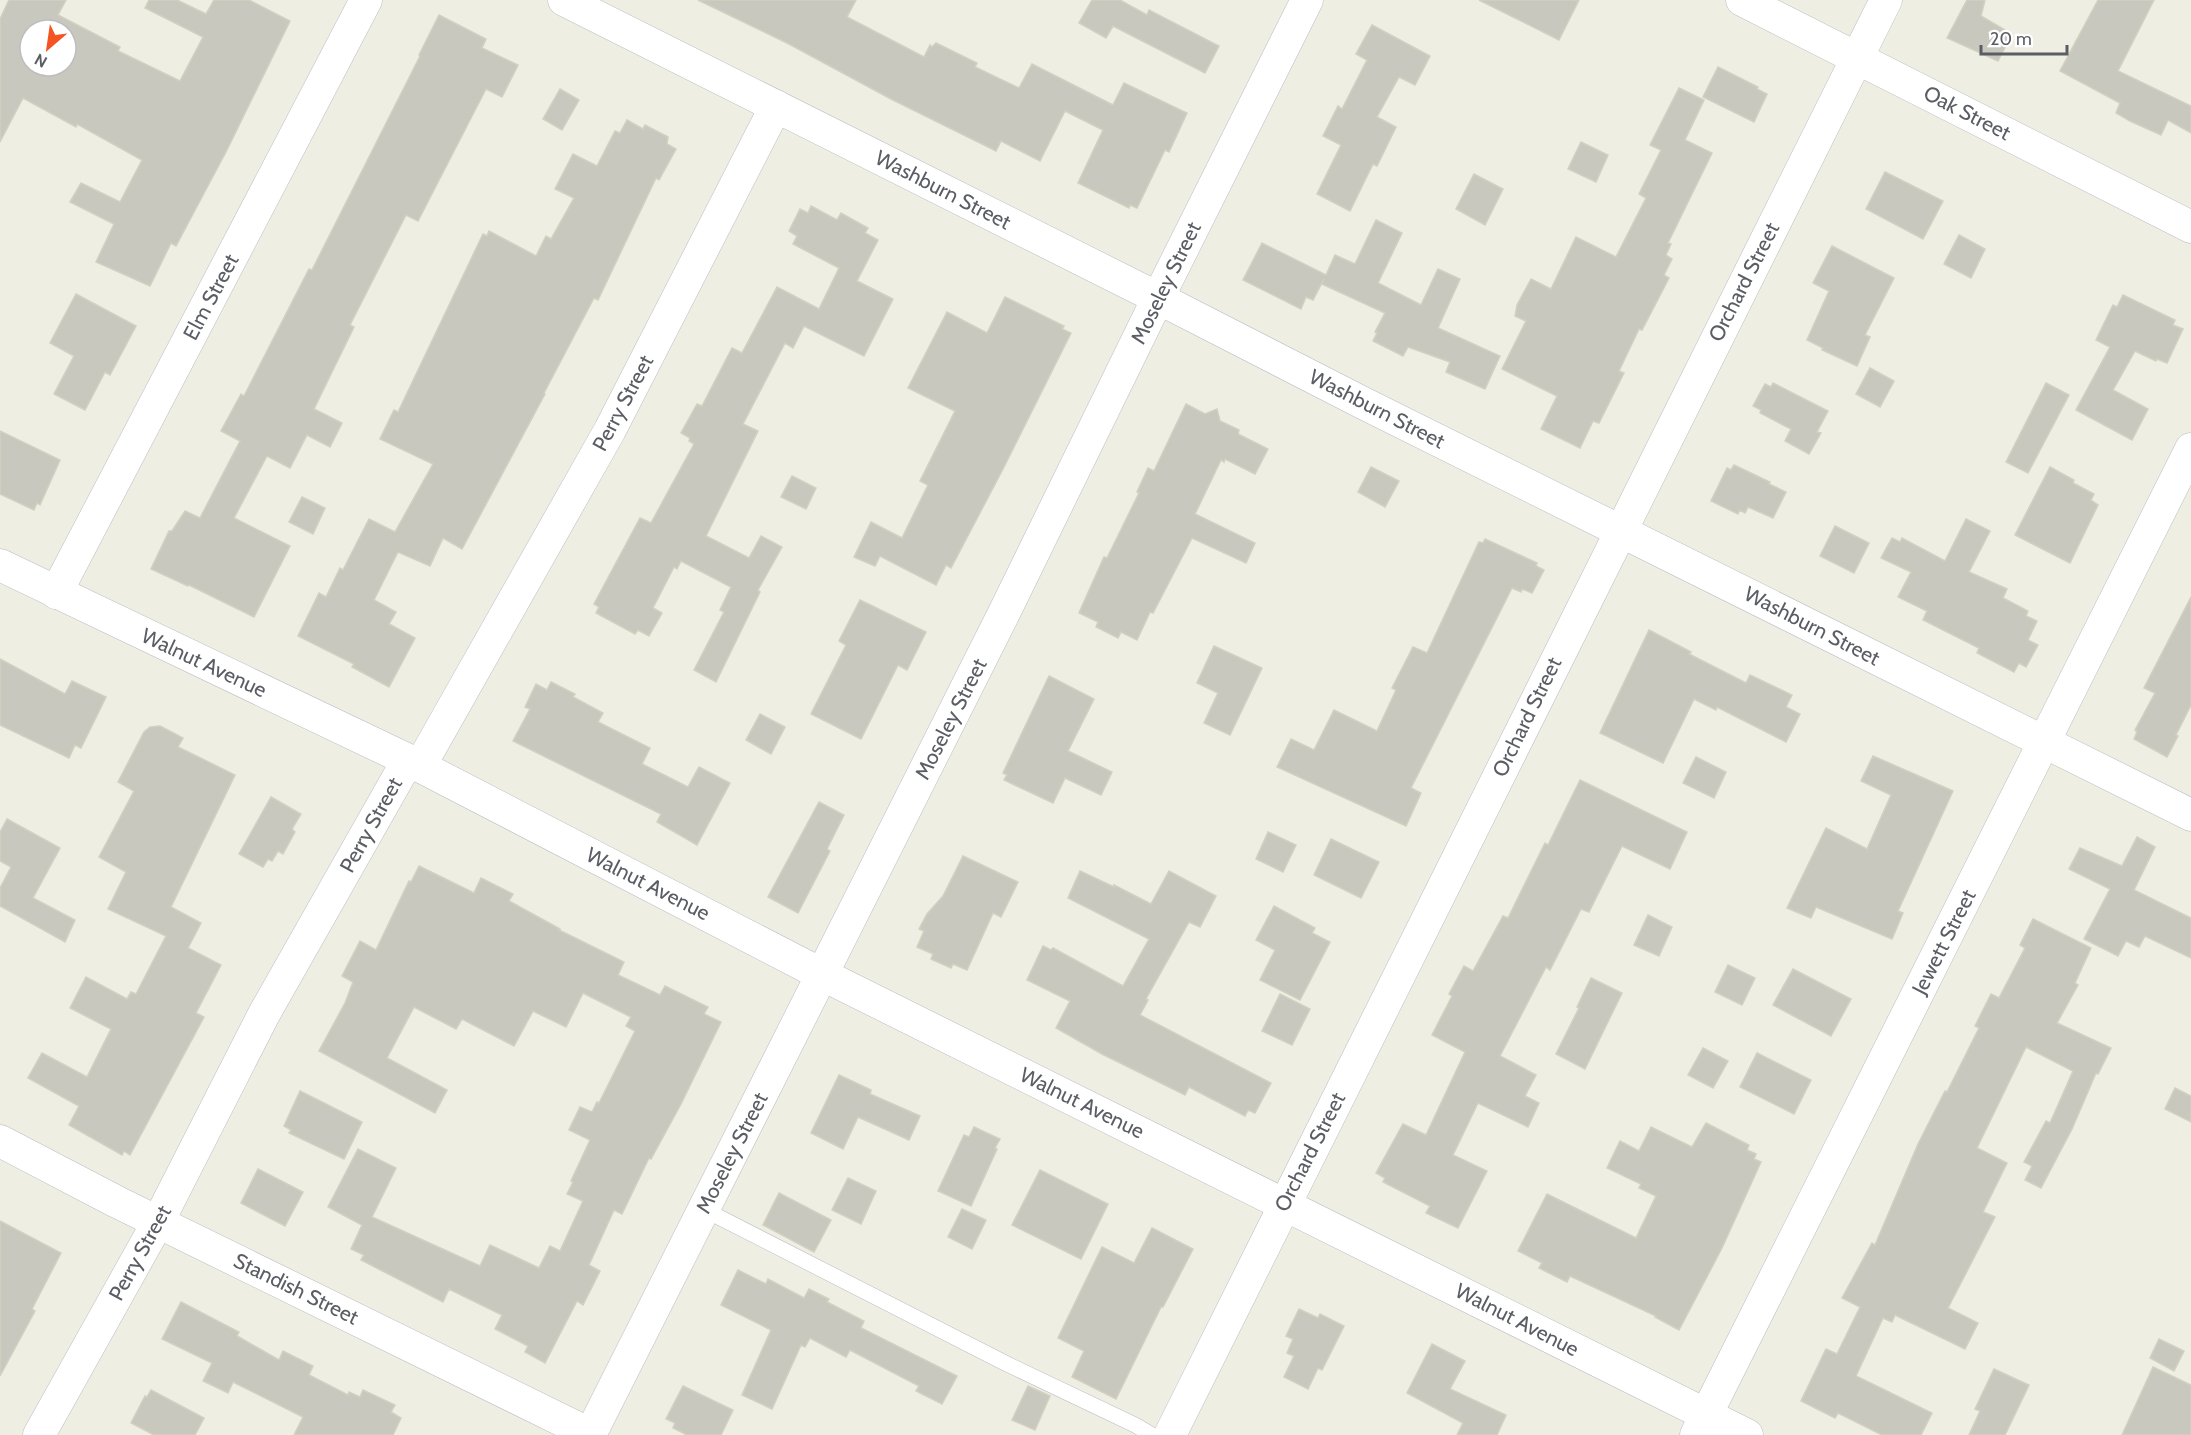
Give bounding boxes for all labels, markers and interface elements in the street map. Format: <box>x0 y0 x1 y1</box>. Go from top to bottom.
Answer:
north arrow <box>18 18 78 78</box>
scale bar <box>1981 18 2066 56</box>
text: 20 m <box>1990 28 2032 50</box>
text: N <box>31 50 51 72</box>
street label: Oak Street <box>1920 80 2015 145</box>
street label: Washburn Street <box>871 145 1015 234</box>
street label: Moseley Street <box>1125 218 1206 348</box>
street label: Orchard Street <box>1703 218 1784 345</box>
street label: Elm Street <box>178 250 244 344</box>
street label: Perry Street <box>587 351 658 455</box>
street label: Washburn Street <box>1305 364 1449 453</box>
street label: Washburn Street <box>1740 581 1884 670</box>
street label: Walnut Avenue <box>138 623 271 703</box>
street label: Orchard Street <box>1487 653 1566 781</box>
street label: Moseley Street <box>909 654 992 784</box>
street label: Perry Street <box>334 773 407 877</box>
street label: Walnut Avenue <box>582 842 714 925</box>
street label: Jewett Street <box>1906 885 1981 999</box>
street label: Walnut Avenue <box>1016 1062 1149 1144</box>
street label: Moseley Street <box>690 1088 773 1218</box>
street label: Orchard Street <box>1269 1088 1350 1215</box>
street label: Perry Street <box>103 1201 176 1305</box>
street label: Standish Street <box>230 1248 363 1330</box>
street label: Walnut Avenue <box>1451 1278 1583 1361</box>

